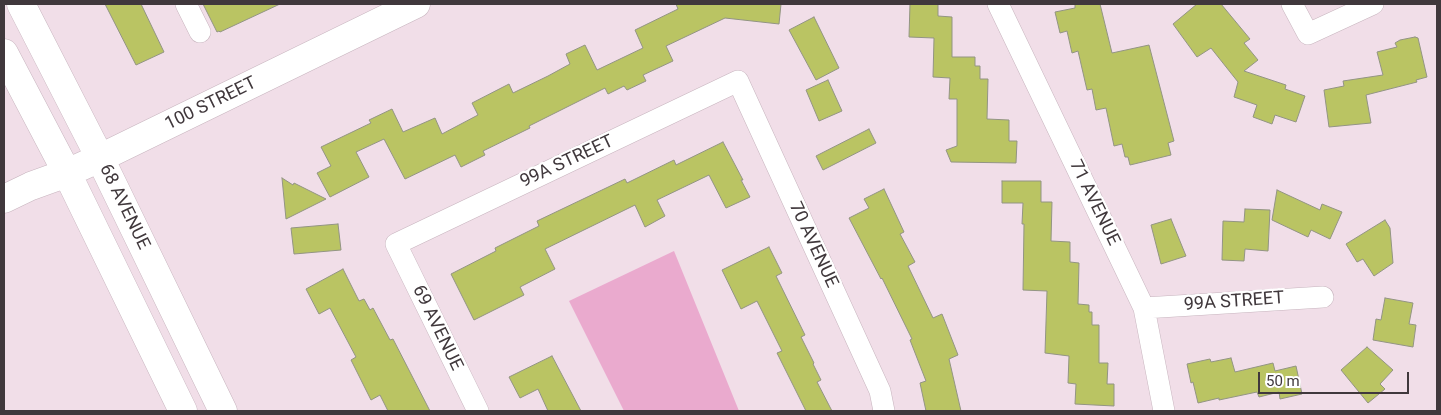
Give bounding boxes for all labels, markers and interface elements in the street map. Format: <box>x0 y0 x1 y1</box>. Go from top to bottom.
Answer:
street label: 100 STREET <box>162 73 260 135</box>
street label: 99A STREET <box>517 131 617 193</box>
street label: 71 AVENUE <box>1064 157 1124 249</box>
street label: 68 AVENUE <box>94 161 154 253</box>
street label: 70 AVENUE <box>784 199 842 291</box>
street label: 69 AVENUE <box>407 282 467 374</box>
street label: 99A STREET <box>1183 288 1285 316</box>
scale bar <box>1261 362 1412 394</box>
text: 50 m <box>1266 372 1300 390</box>

